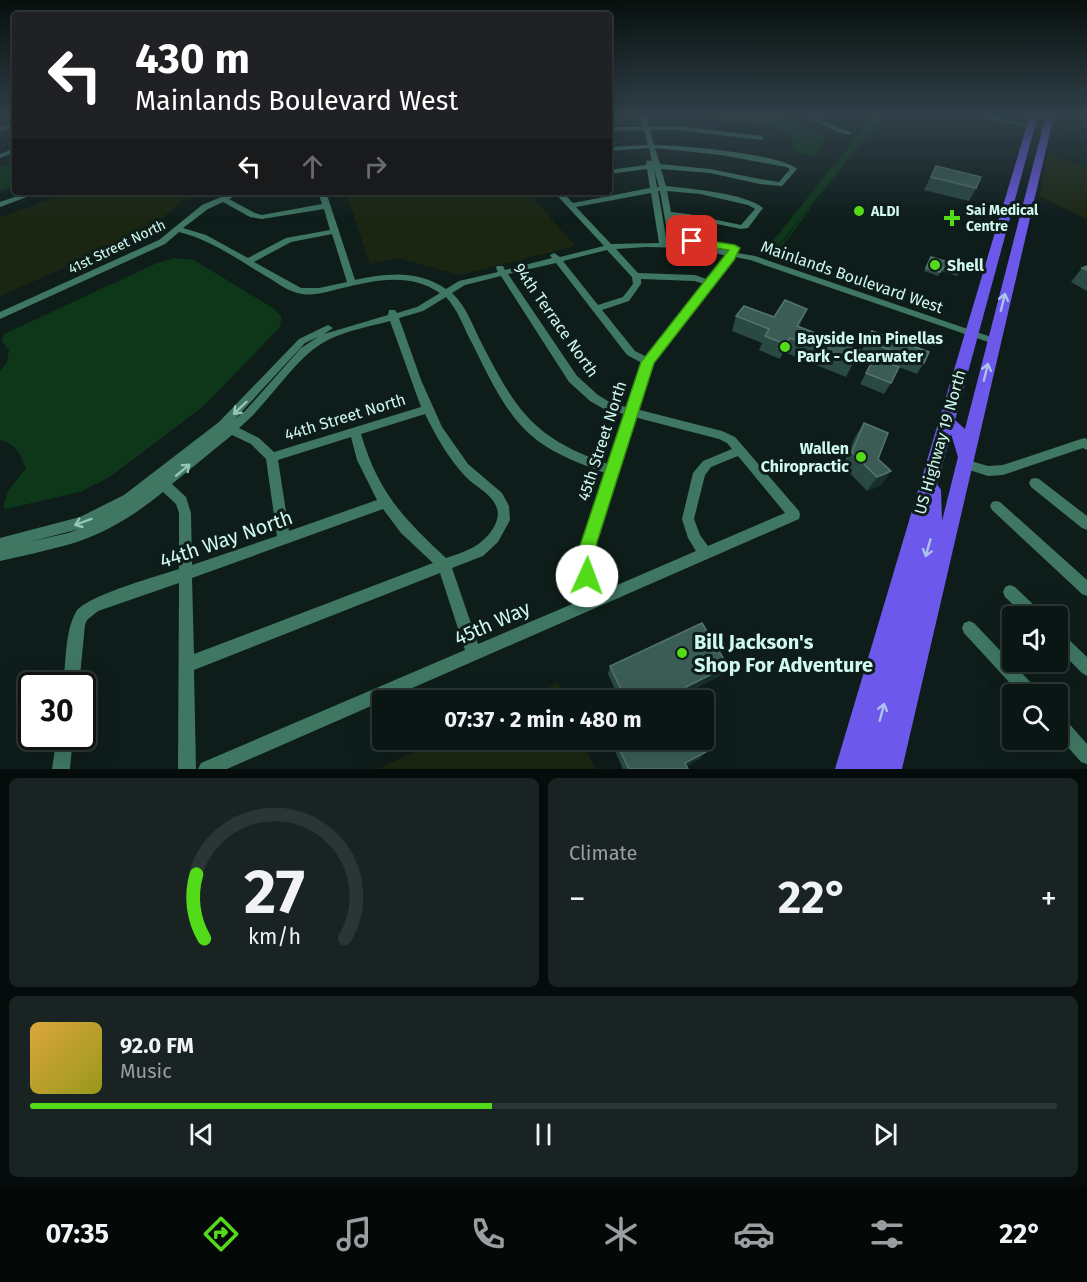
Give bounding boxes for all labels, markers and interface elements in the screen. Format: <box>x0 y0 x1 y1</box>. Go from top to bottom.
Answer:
text: 430 m <box>135 34 250 84</box>
icon: left <box>36 36 114 114</box>
text: Mainlands Boulevard West <box>135 85 458 117</box>
icon: left <box>233 150 266 183</box>
icon: ahead <box>296 150 329 183</box>
icon: right <box>359 150 392 183</box>
place label: Sai Medical Centre <box>966 202 1039 235</box>
place label: ALDI <box>870 203 900 220</box>
marker: ALDI <box>852 204 866 218</box>
marker: Sai Medical Centre <box>943 209 961 227</box>
pin <box>666 215 717 266</box>
street label: 41st Street North <box>66 216 168 278</box>
icon: arrive <box>675 224 708 257</box>
street label: Mainlands Boulevard West <box>758 237 946 317</box>
place label: Shell <box>947 256 984 275</box>
marker: Shell <box>928 258 942 272</box>
street label: 94th Terrace North <box>510 259 602 381</box>
one-way arrow <box>998 293 1010 312</box>
place label: Bayside Inn Pinellas Park - Clearwater <box>797 329 943 366</box>
marker: Bayside Inn Pinellas Park - Clearwater <box>778 340 792 354</box>
one-way arrow <box>981 362 993 381</box>
street label: US Highway 19 North <box>910 367 970 517</box>
street label: 45th Street North <box>574 379 630 503</box>
street label: 44th Street North <box>282 390 408 444</box>
one-way arrow <box>233 401 248 416</box>
place label: Wallen Chiropractic <box>761 439 849 476</box>
marker: Wallen Chiropractic <box>854 450 868 464</box>
one-way arrow <box>175 463 191 476</box>
street label: 44th Way North <box>156 505 296 573</box>
one-way arrow <box>74 517 93 528</box>
one-way arrow <box>922 538 933 557</box>
position arrow <box>555 544 619 608</box>
street label: 45th Way <box>450 596 534 650</box>
map controls <box>1002 606 1068 750</box>
button: sound <box>1002 606 1068 672</box>
place label: Bill Jackson's Shop For Adventure <box>694 630 873 677</box>
marker: Bill Jackson's Shop For Adventure <box>675 646 689 660</box>
speed limit sign: 30 <box>18 672 96 750</box>
button: search <box>1002 684 1068 750</box>
one-way arrow <box>877 703 889 722</box>
text: 07:37 · 2 min · 480 m <box>444 706 642 733</box>
text: Climate <box>569 841 637 865</box>
text: 27 <box>244 855 304 930</box>
text: 22° <box>778 871 848 925</box>
text: − <box>569 879 586 919</box>
text: + <box>1041 879 1057 919</box>
text: km/h <box>247 925 301 951</box>
text: 92.0 FM <box>120 1032 194 1059</box>
text: Music <box>120 1059 172 1083</box>
icon: previous <box>185 1118 218 1151</box>
icon: pause <box>527 1118 560 1151</box>
icon: next <box>869 1118 902 1151</box>
icon: directions <box>200 1213 242 1255</box>
icon: music <box>333 1213 375 1255</box>
icon: phone <box>467 1213 509 1255</box>
icon: climate <box>600 1213 642 1255</box>
icon: car <box>733 1213 775 1255</box>
icon: filters <box>866 1213 908 1255</box>
text: 07:35 <box>46 1218 109 1250</box>
text: 22° <box>999 1218 1041 1250</box>

